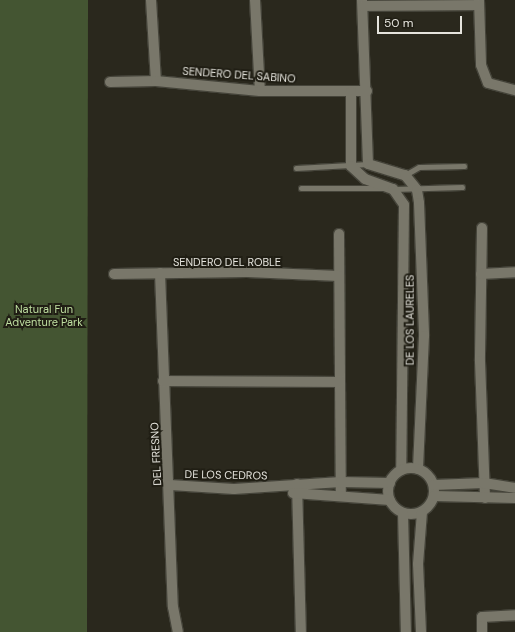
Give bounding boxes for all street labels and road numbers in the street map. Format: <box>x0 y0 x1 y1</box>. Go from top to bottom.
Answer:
street label: SENDERO DEL SABINO <box>182 64 296 86</box>
street label: SENDERO DEL ROBLE <box>173 255 281 269</box>
street label: DE LOS LAURELES <box>403 275 417 365</box>
street label: DEL FRESNO <box>148 422 164 486</box>
street label: DE LOS CEDROS <box>185 468 267 482</box>

